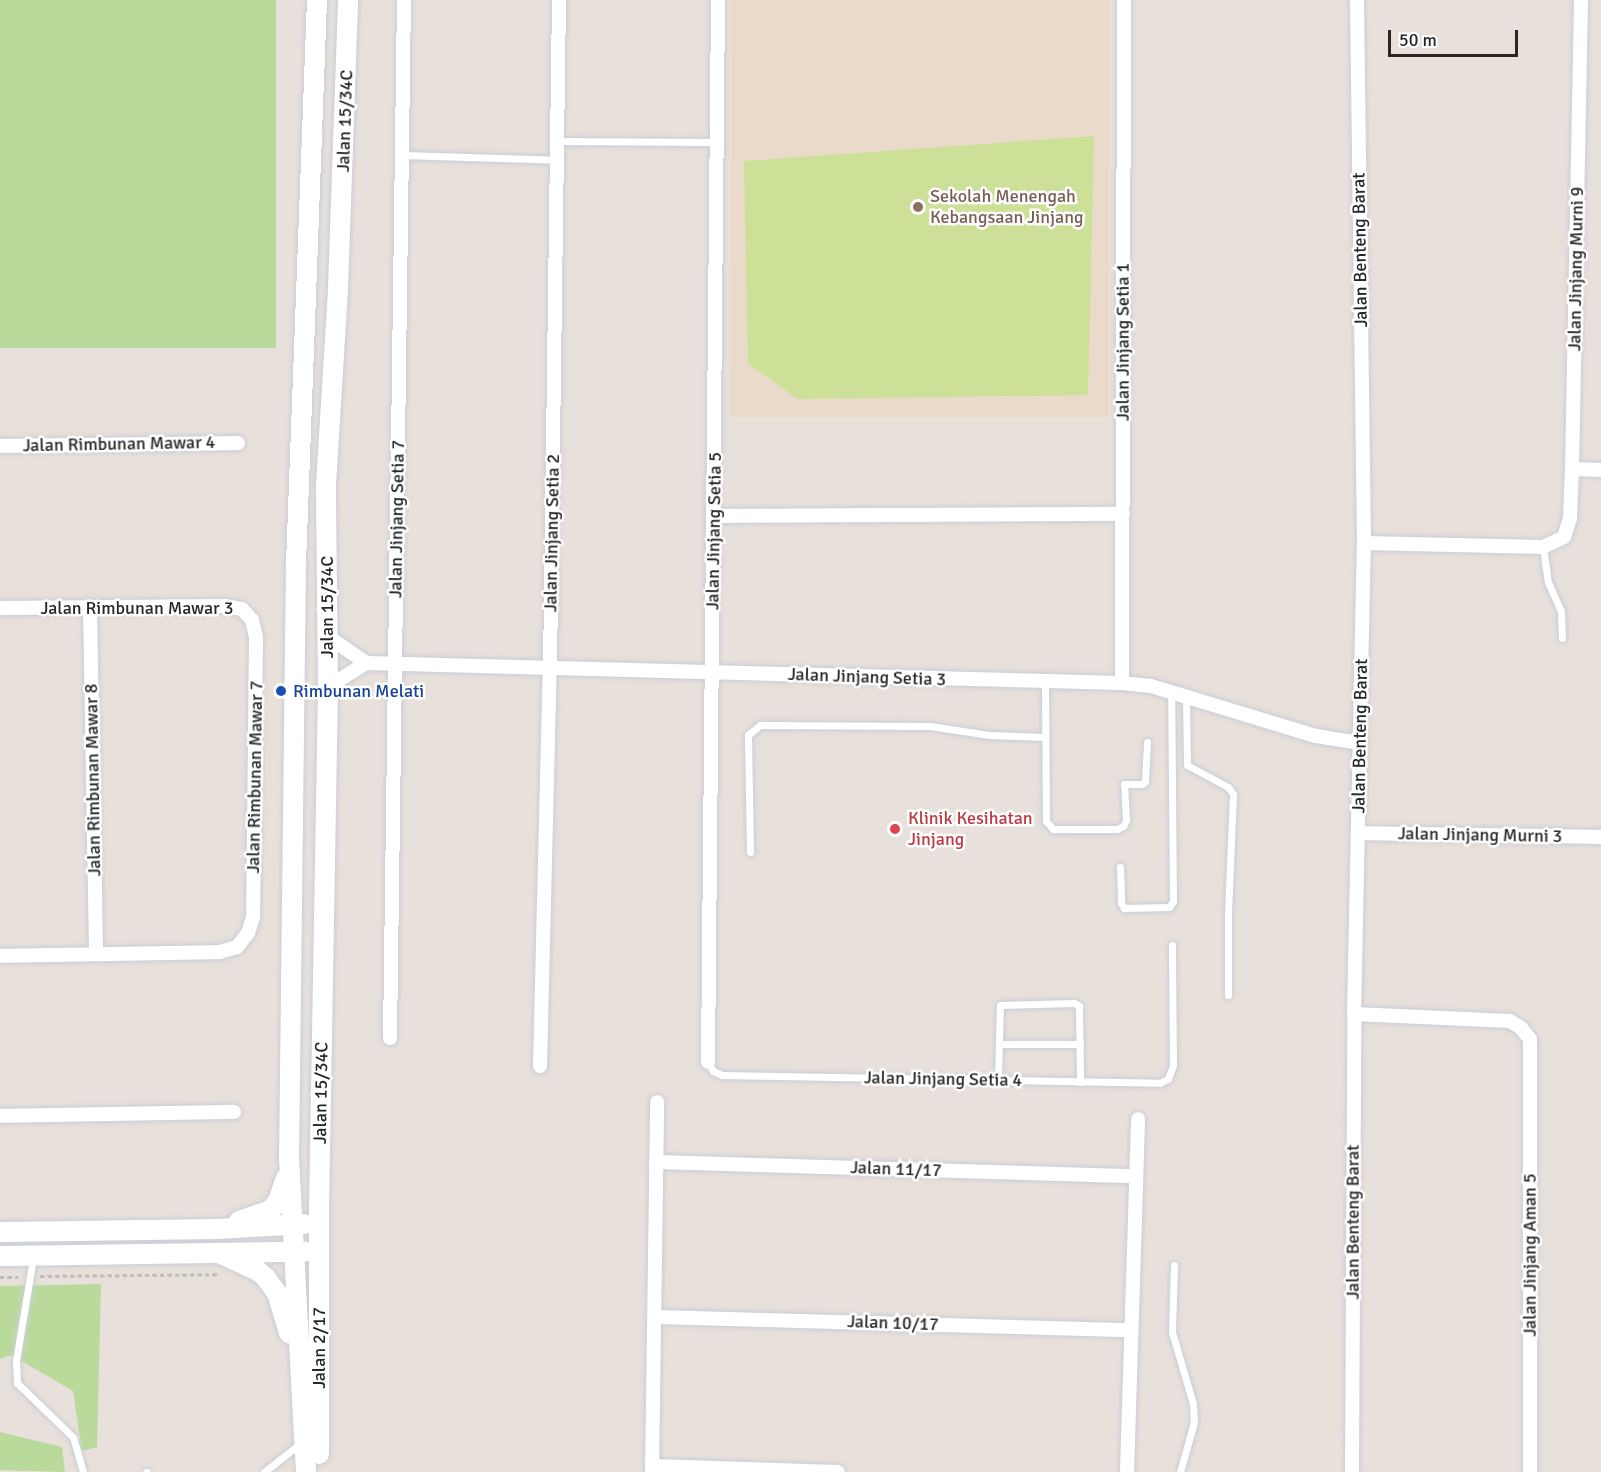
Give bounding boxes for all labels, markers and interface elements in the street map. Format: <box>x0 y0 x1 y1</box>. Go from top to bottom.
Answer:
scale bar <box>1391 18 1522 56</box>
text: 50 m <box>1399 29 1437 51</box>
street label: Jalan 15/34C <box>332 70 358 172</box>
street label: Jalan Benteng Barat <box>1348 172 1372 328</box>
place label: Sekolah Menengah Kebangsaan Jinjang <box>930 186 1084 228</box>
street label: Jalan Jinjang Murni 9 <box>1564 187 1588 351</box>
marker: Sekolah Menengah Kebangsaan Jinjang <box>911 200 925 214</box>
street label: Jalan Jinjang Setia 1 <box>1112 263 1134 421</box>
street label: Jalan Rimbunan Mawar 4 <box>22 432 216 456</box>
street label: Jalan Jinjang Setia 7 <box>385 440 409 598</box>
street label: Jalan Jinjang Setia 5 <box>702 452 726 610</box>
street label: Jalan Jinjang Setia 2 <box>540 454 564 612</box>
street label: Jalan 15/34C <box>316 556 338 658</box>
street label: Jalan Rimbunan Mawar 3 <box>41 597 233 619</box>
street label: Jalan Benteng Barat <box>1348 658 1372 814</box>
street label: Jalan Jinjang Setia 3 <box>788 663 946 691</box>
street label: Jalan Rimbunan Mawar 7 <box>243 680 267 874</box>
place label: Rimbunan Melati <box>293 680 424 702</box>
street label: Jalan Rimbunan Mawar 8 <box>81 683 105 877</box>
marker: Rimbunan Melati <box>274 684 288 698</box>
place label: Klinik Kesihatan Jinjang <box>908 808 1033 850</box>
marker: Klinik Kesihatan Jinjang <box>886 820 904 838</box>
street label: Jalan Jinjang Murni 3 <box>1398 823 1562 847</box>
street label: Jalan 15/34C <box>309 1042 333 1144</box>
street label: Jalan Jinjang Setia 4 <box>864 1067 1022 1091</box>
street label: Jalan Benteng Barat <box>1342 1145 1364 1299</box>
street label: Jalan 11/17 <box>850 1157 942 1181</box>
street label: Jalan Jinjang Aman 5 <box>1519 1173 1541 1337</box>
street label: Jalan 2/17 <box>308 1307 330 1389</box>
street label: Jalan 10/17 <box>847 1311 939 1335</box>

